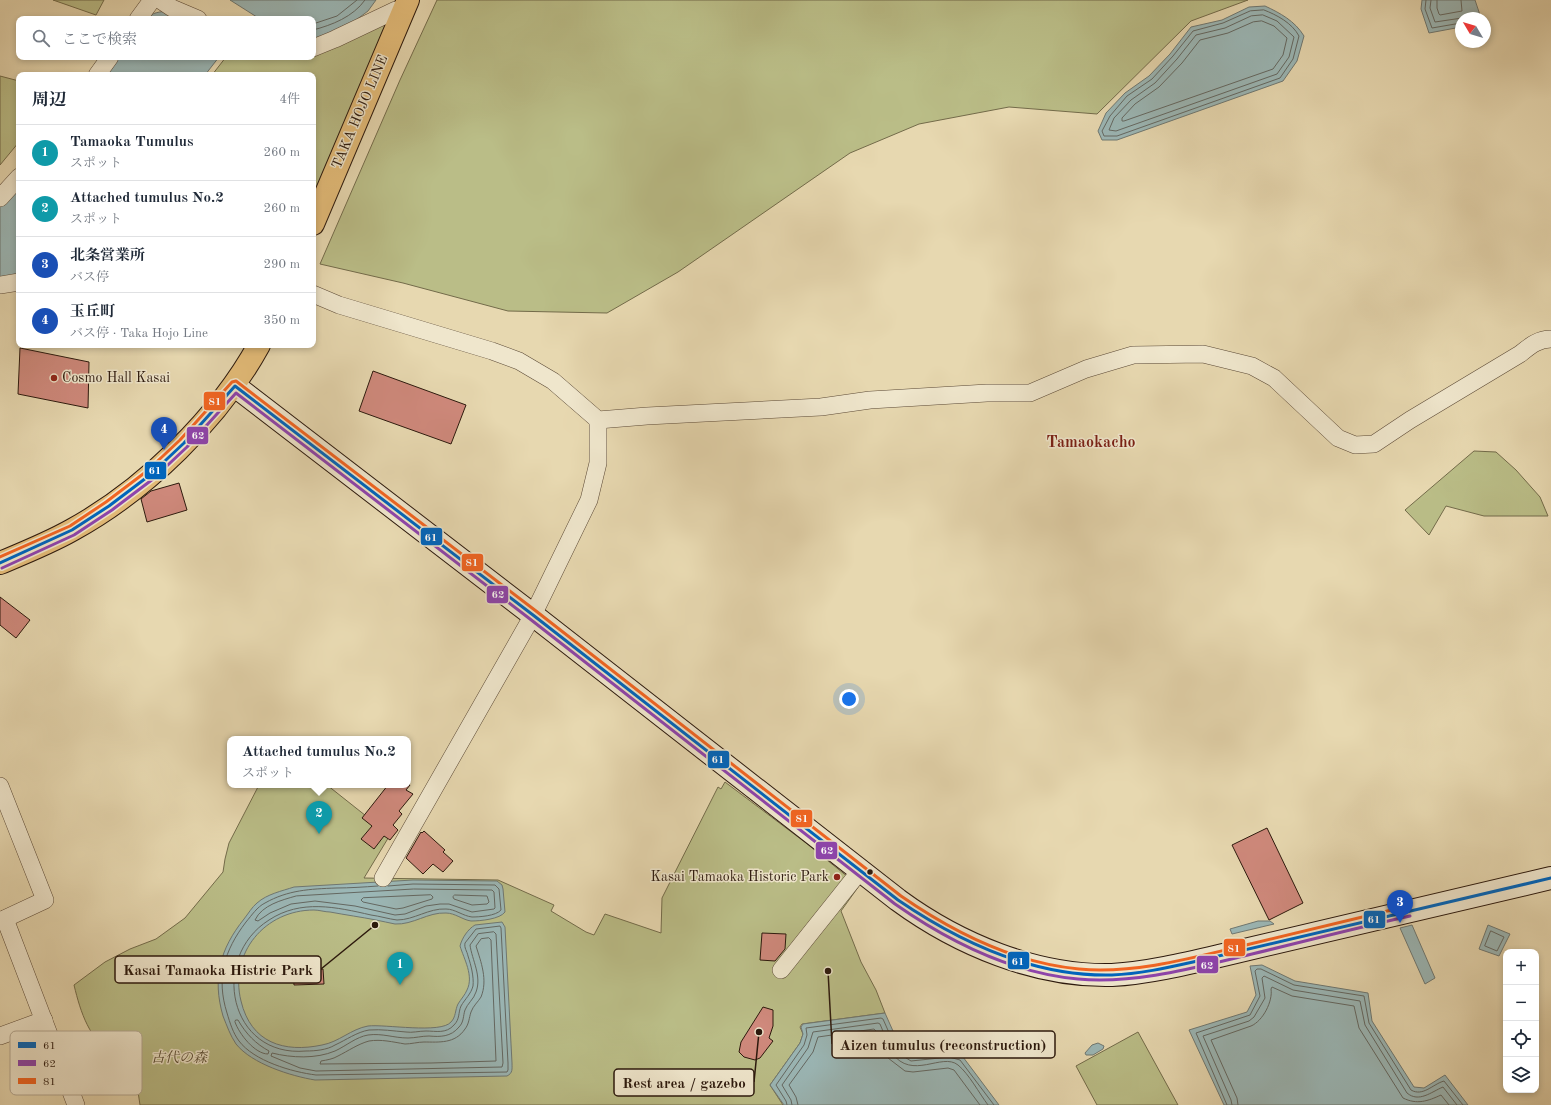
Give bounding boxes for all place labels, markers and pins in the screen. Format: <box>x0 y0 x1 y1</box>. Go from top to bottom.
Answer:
place label: Cosmo Hall Kasai <box>62 371 170 385</box>
marker: Cosmo Hall Kasai <box>49 373 59 383</box>
pin: 4 <box>151 417 177 450</box>
pin: 2 <box>306 801 332 834</box>
unlabelled marker <box>865 867 875 877</box>
place label: Kasai Tamaoka Historic Park <box>650 870 829 884</box>
marker: Kasai Tamaoka Historic Park <box>832 872 842 882</box>
pin: 3 <box>1387 890 1413 923</box>
pin: 1 <box>387 952 413 985</box>
callout: Kasai Tamaoka Histric Park <box>115 956 321 983</box>
callout: Aizen tumulus (reconstruction) <box>832 1031 1055 1058</box>
callout: Rest area / gazebo <box>614 1069 754 1096</box>

